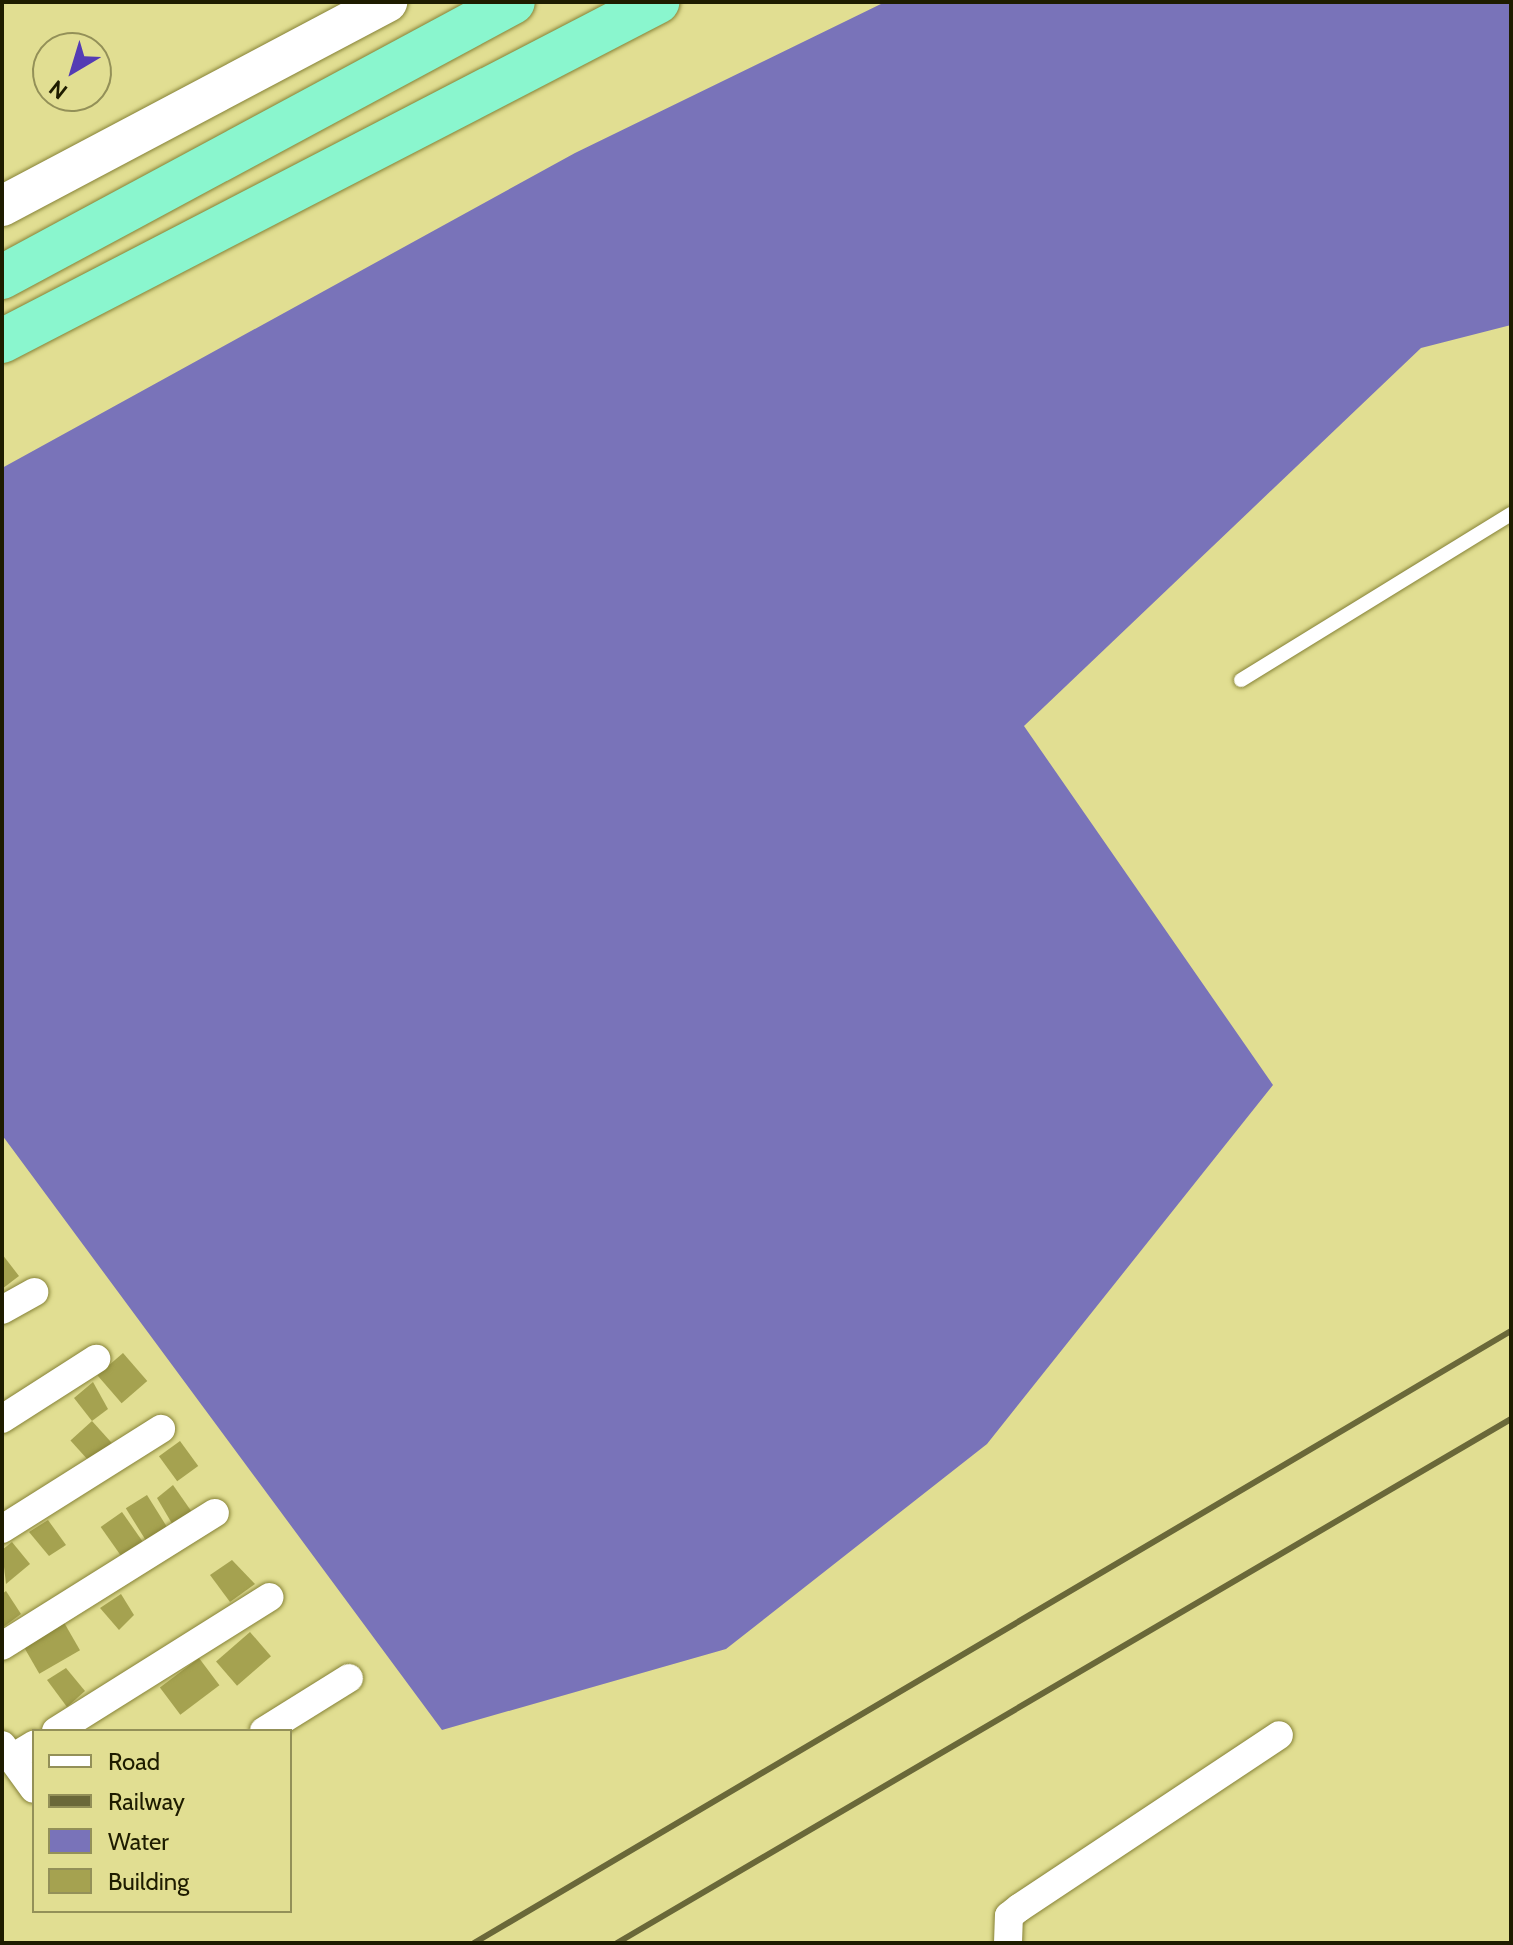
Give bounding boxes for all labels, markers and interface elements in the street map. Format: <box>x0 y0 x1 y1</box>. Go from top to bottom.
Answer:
north arrow <box>32 32 112 112</box>
text: N <box>44 74 73 105</box>
legend <box>32 1729 292 1913</box>
text: Road <box>108 1747 160 1776</box>
text: Railway <box>108 1787 185 1816</box>
text: Water <box>108 1827 169 1856</box>
text: Building <box>108 1867 189 1896</box>

